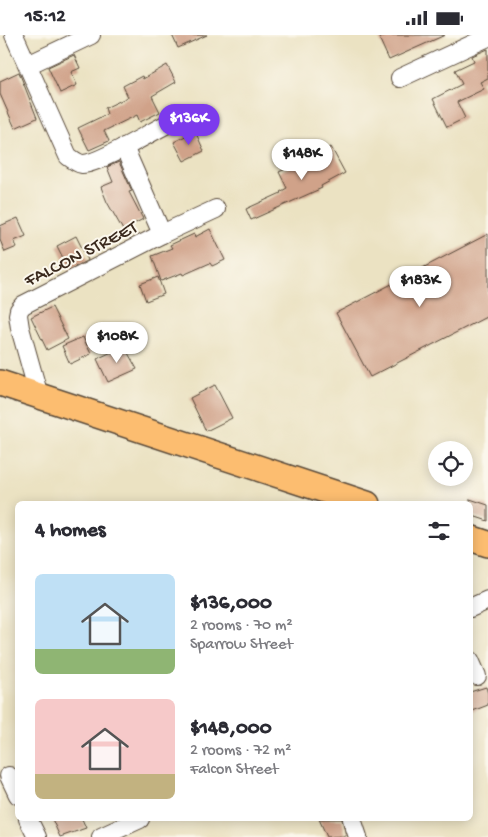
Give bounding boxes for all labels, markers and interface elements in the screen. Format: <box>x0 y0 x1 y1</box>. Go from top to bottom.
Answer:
text: 15:12 <box>25 6 66 29</box>
pin: $136K <box>154 103 224 146</box>
text: $136K <box>170 110 208 129</box>
pin: $148K <box>267 139 337 181</box>
text: $148K <box>283 145 321 164</box>
street label: FALCON STREET <box>20 217 142 294</box>
pin: $183K <box>385 265 455 308</box>
text: $183K <box>400 272 440 291</box>
pin: $108K <box>82 321 152 364</box>
text: $108K <box>97 328 137 347</box>
map controls <box>428 441 473 486</box>
button: locate <box>428 441 473 486</box>
icon: filters <box>425 517 453 545</box>
text: 4 homes <box>35 519 106 544</box>
text: $136,000 <box>190 592 272 617</box>
icon: home <box>75 594 135 654</box>
text: 2 rooms · 70 m² <box>190 617 293 636</box>
text: Sparrow Street <box>190 636 293 655</box>
text: $148,000 <box>190 717 272 742</box>
icon: home <box>75 719 135 779</box>
text: 2 rooms · 72 m² <box>190 742 291 761</box>
text: Falcon Street <box>190 761 278 780</box>

